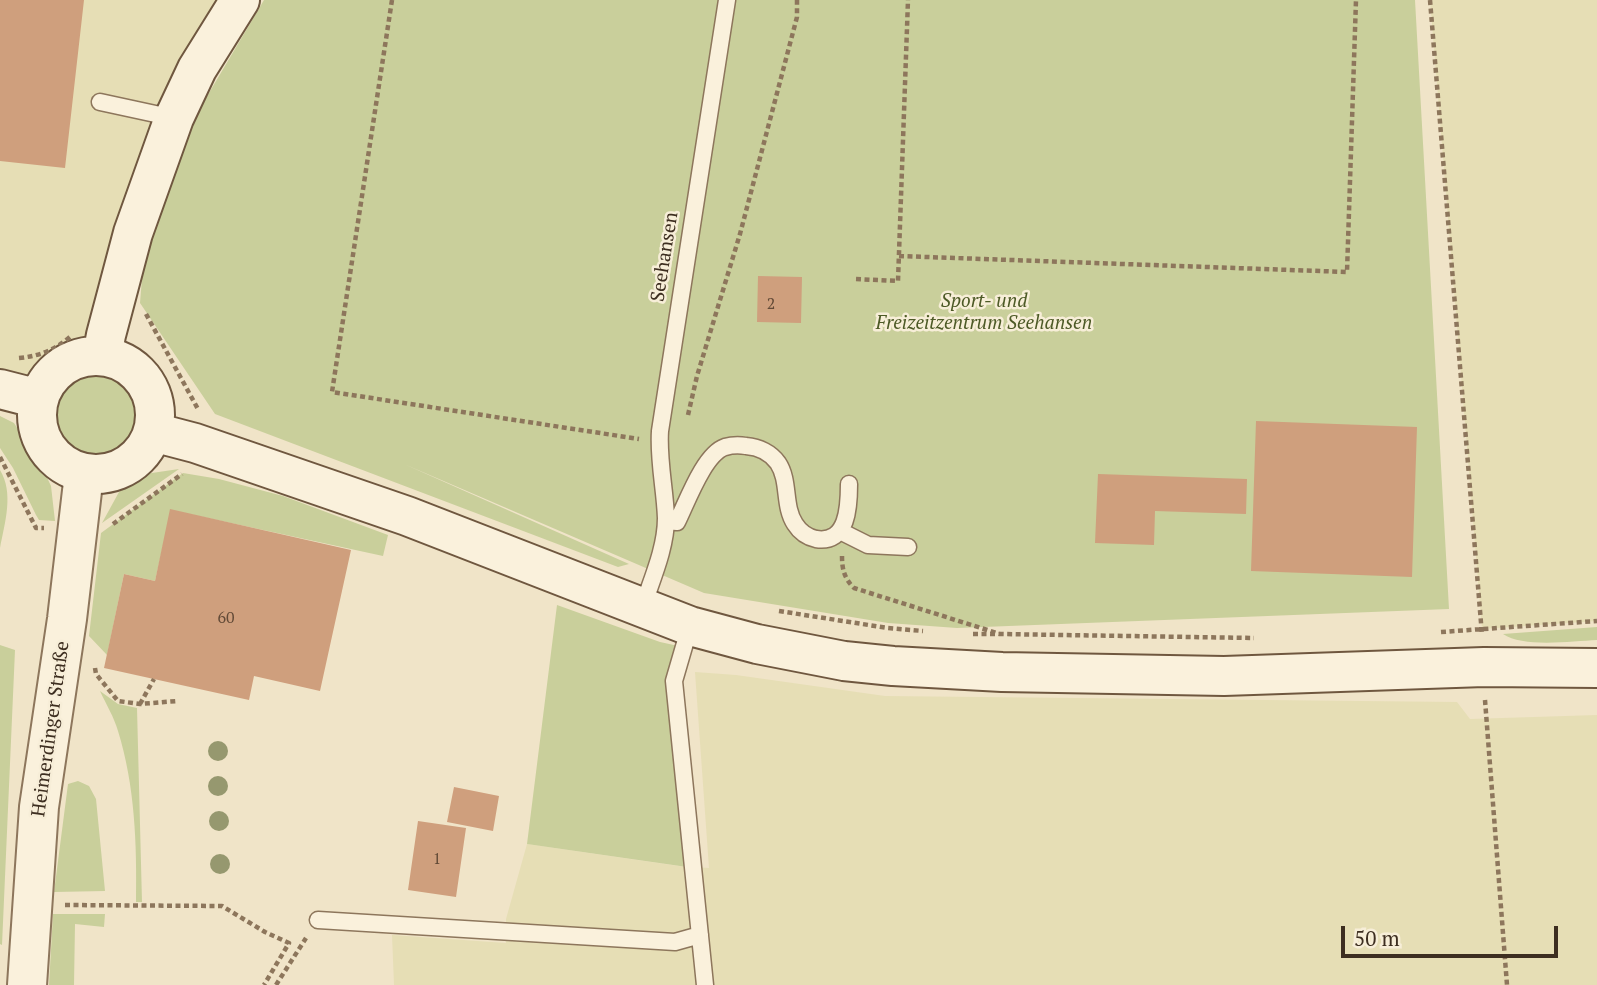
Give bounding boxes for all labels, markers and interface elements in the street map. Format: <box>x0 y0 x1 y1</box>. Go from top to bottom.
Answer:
street label: Seehansen <box>647 211 683 303</box>
park label: Sport- und Freizeitzentrum Seehansen <box>876 291 1092 335</box>
house number: 2 <box>767 294 775 314</box>
house number: 60 <box>217 608 235 628</box>
street label: Heimerdinger Straße <box>27 640 75 818</box>
house number: 1 <box>433 849 441 869</box>
scale bar <box>1345 912 1562 956</box>
text: 50 m <box>1354 924 1400 952</box>

